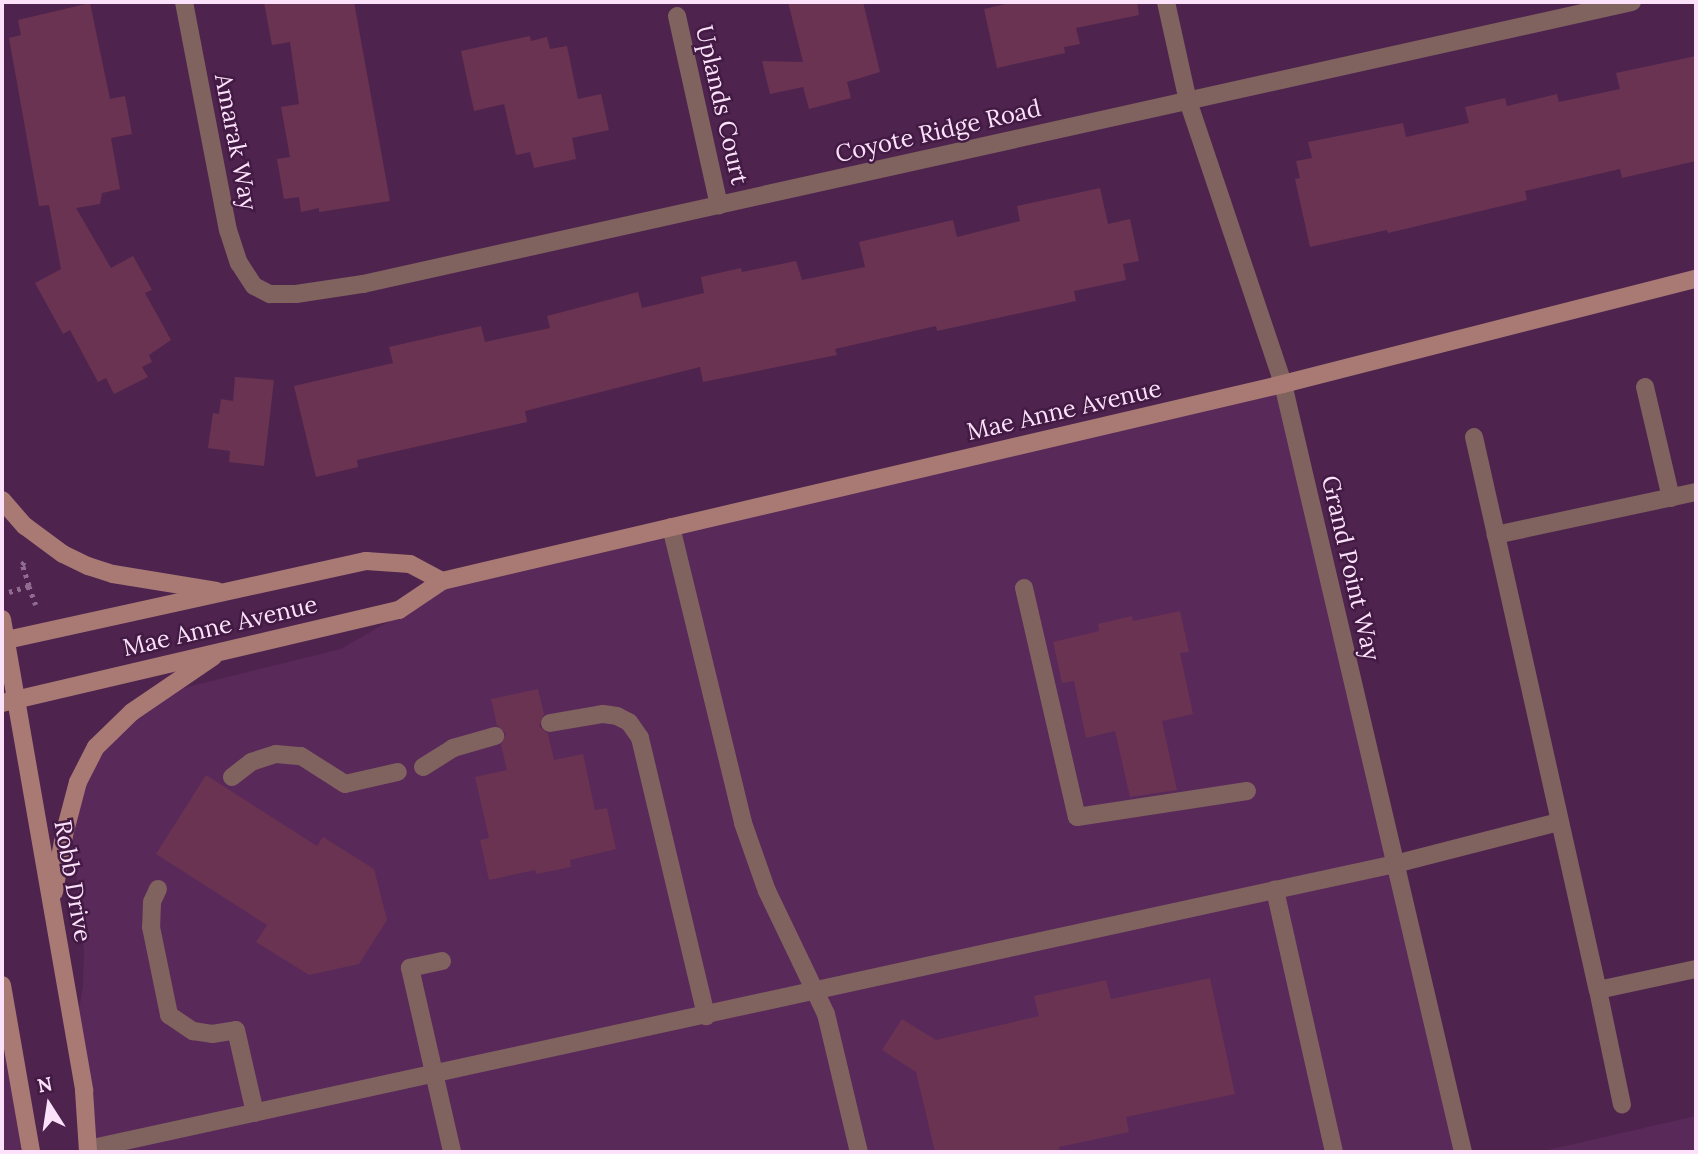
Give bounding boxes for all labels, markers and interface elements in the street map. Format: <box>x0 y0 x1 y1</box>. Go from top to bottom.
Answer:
street label: Uplands Court <box>690 23 754 187</box>
street label: Amarak Way <box>209 71 263 213</box>
street label: Coyote Ridge Road <box>832 93 1044 169</box>
street label: Mae Anne Avenue <box>964 374 1164 446</box>
street label: Grand Point Way <box>1316 473 1386 663</box>
street label: Mae Anne Avenue <box>120 590 320 662</box>
street label: Robb Drive <box>48 818 98 944</box>
north arrow <box>14 1070 84 1140</box>
text: N <box>35 1071 54 1098</box>

